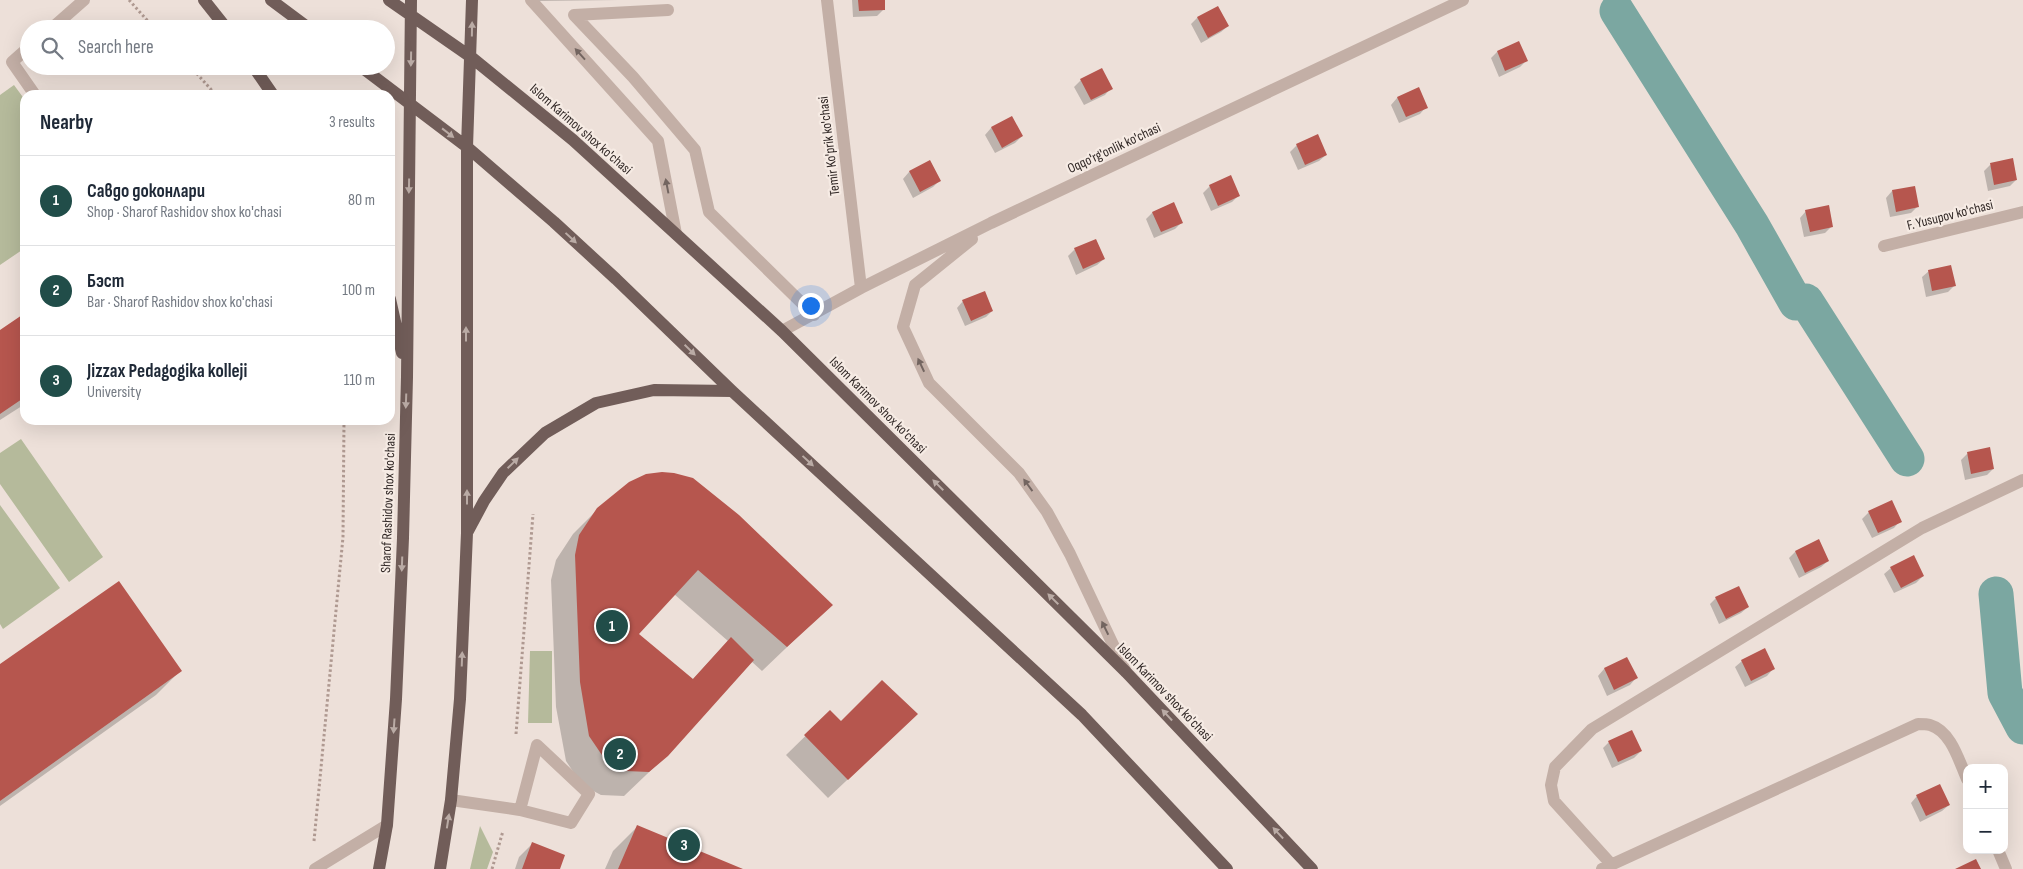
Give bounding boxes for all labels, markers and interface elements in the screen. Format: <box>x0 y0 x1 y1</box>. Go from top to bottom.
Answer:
search box <box>20 20 395 75</box>
one-way arrow <box>468 20 476 36</box>
icon: search <box>38 34 66 62</box>
text: Search here <box>78 36 154 59</box>
one-way arrow <box>574 49 586 61</box>
one-way arrow <box>406 52 414 68</box>
street label: Islom Karimov shox ko'chasi <box>526 80 636 178</box>
street label: Temir Ko'prik ko'chasi <box>814 95 844 197</box>
text: Nearby <box>40 110 93 135</box>
text: 3 results <box>329 113 375 132</box>
street label: Oqqo'rg'onlik ko'chasi <box>1065 119 1163 177</box>
one-way arrow <box>441 127 454 138</box>
one-way arrow <box>662 177 670 193</box>
one-way arrow <box>405 179 413 195</box>
text: Cавдо доконлари <box>87 180 205 203</box>
text: 1 <box>53 191 59 210</box>
text: 80 m <box>348 191 375 210</box>
street label: F. Yusupov ko'chasi <box>1905 196 1995 234</box>
text: Shop · Sharof Rashidov shox ko'chasi <box>87 203 282 222</box>
one-way arrow <box>565 232 577 244</box>
text: Бэст <box>87 270 124 293</box>
text: 2 <box>52 281 60 300</box>
text: 100 m <box>342 281 375 300</box>
text: Bar · Sharof Rashidov shox ko'chasi <box>87 293 273 312</box>
your location <box>798 293 824 319</box>
one-way arrow <box>462 326 470 342</box>
one-way arrow <box>683 344 695 356</box>
street label: Islom Karimov shox ko'chasi <box>826 353 930 457</box>
one-way arrow <box>916 358 924 372</box>
text: Jizzax Pedagogika kolleji <box>87 360 247 383</box>
text: 3 <box>52 371 60 390</box>
text: 110 m <box>344 371 375 390</box>
text: University <box>87 383 141 402</box>
one-way arrow <box>402 394 410 410</box>
street label: Sharof Rashidov shox ko'chasi <box>377 433 399 573</box>
one-way arrow <box>802 455 814 467</box>
one-way arrow <box>507 458 519 470</box>
one-way arrow <box>1023 478 1033 492</box>
one-way arrow <box>932 479 944 491</box>
one-way arrow <box>463 488 471 504</box>
one-way arrow <box>397 556 405 572</box>
one-way arrow <box>1047 593 1059 605</box>
pin: 1 <box>596 607 628 645</box>
one-way arrow <box>1101 621 1109 635</box>
street label: Islom Karimov shox ko'chasi <box>1114 639 1216 745</box>
one-way arrow <box>458 651 466 667</box>
one-way arrow <box>1161 709 1173 721</box>
one-way arrow <box>390 718 398 734</box>
pin: 2 <box>604 735 636 773</box>
map controls <box>1963 764 2008 854</box>
button: + <box>1963 764 2008 809</box>
button: − <box>1963 809 2008 854</box>
one-way arrow <box>444 813 452 829</box>
pin: 3 <box>668 826 700 864</box>
one-way arrow <box>1272 828 1284 840</box>

